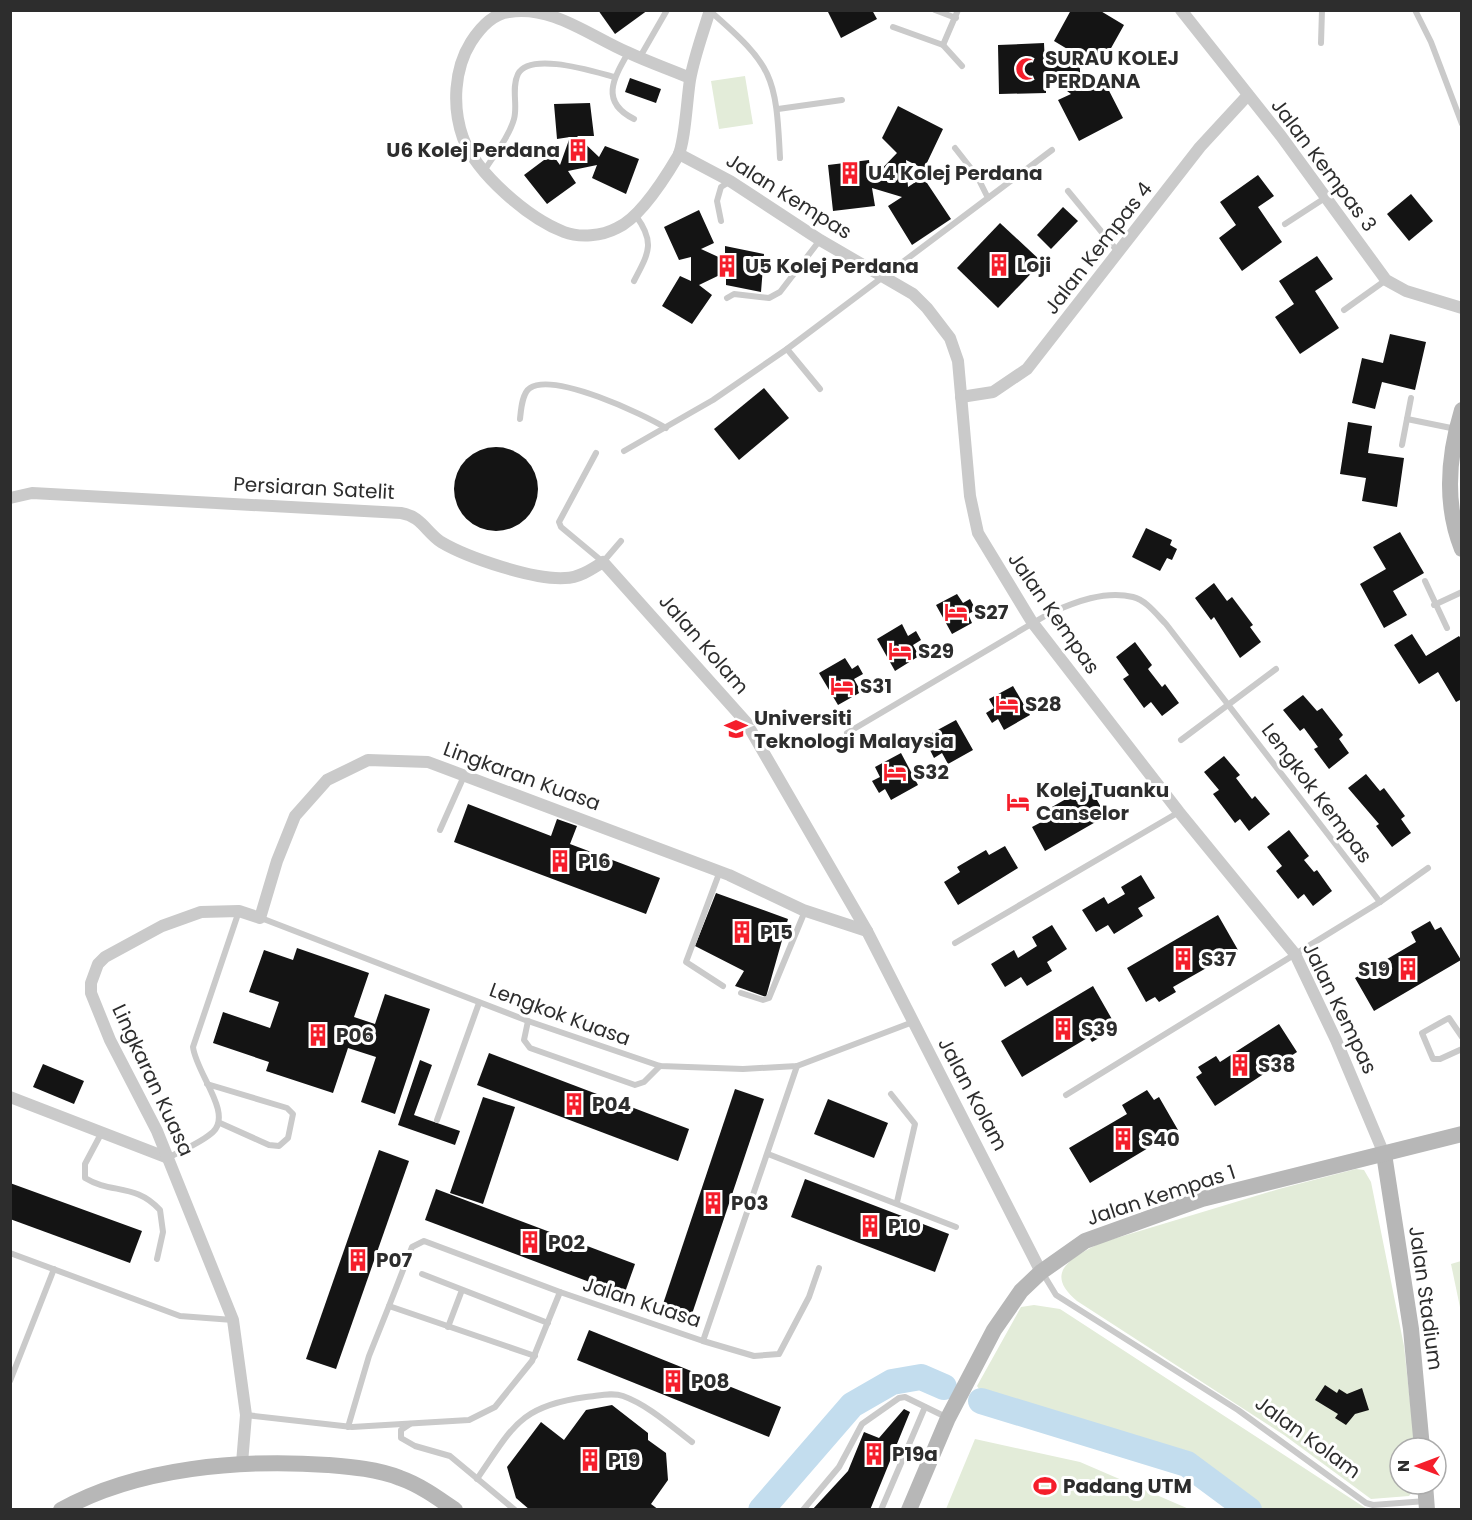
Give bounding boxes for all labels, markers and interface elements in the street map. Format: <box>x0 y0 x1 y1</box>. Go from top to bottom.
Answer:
place label: SURAU KOLEJ PERDANA <box>1045 44 1179 95</box>
mosque icon: SURAU KOLEJ PERDANA <box>1014 56 1040 82</box>
street label: Jalan Kempas 3 <box>1265 93 1383 237</box>
place label: U6 Kolej Perdana <box>386 136 560 164</box>
building icon: U6 Kolej Perdana <box>565 137 591 163</box>
street label: Jalan Kempas <box>721 146 857 246</box>
place label: U4 Kolej Perdana <box>868 159 1042 187</box>
building icon: U4 Kolej Perdana <box>837 160 863 186</box>
street label: Jalan Kempas 4 <box>1037 176 1159 320</box>
place label: Loji <box>1017 251 1051 279</box>
place label: U5 Kolej Perdana <box>745 252 919 280</box>
building icon: Loji <box>986 252 1012 278</box>
building icon: U5 Kolej Perdana <box>714 253 740 279</box>
street label: Persiaran Satelit <box>233 470 395 506</box>
street label: Jalan Kempas <box>1001 546 1107 680</box>
street label: Jalan Kolam <box>653 588 755 700</box>
place label: S27 <box>974 598 1009 626</box>
hotel icon: S27 <box>943 599 969 625</box>
place label: S29 <box>918 637 954 665</box>
hotel icon: S29 <box>887 638 913 664</box>
place label: S31 <box>860 672 892 700</box>
hotel icon: S31 <box>829 673 855 699</box>
place label: S28 <box>1025 690 1062 718</box>
hotel icon: S28 <box>994 691 1020 717</box>
place label: Universiti Teknologi Malaysia <box>754 704 954 755</box>
school or university icon: Universiti Teknologi Malaysia <box>723 716 749 742</box>
street label: Lengkok Kempas <box>1255 717 1379 869</box>
street label: Lingkaran Kuasa <box>440 735 604 817</box>
place label: S32 <box>913 758 949 786</box>
hotel icon: S32 <box>882 759 908 785</box>
place label: Kolej Tuanku Canselor <box>1036 776 1169 827</box>
hotel icon: Kolej Tuanku Canselor <box>1005 789 1031 815</box>
place label: P16 <box>578 847 611 875</box>
building icon: P16 <box>547 848 573 874</box>
place label: P15 <box>760 918 793 946</box>
building icon: P15 <box>729 919 755 945</box>
street label: Jalan Kempas <box>1296 938 1384 1078</box>
place label: S37 <box>1201 945 1236 973</box>
building icon: S37 <box>1170 946 1196 972</box>
place label: S19 <box>1358 955 1390 983</box>
building icon: S19 <box>1395 956 1421 982</box>
street label: Lengkok Kuasa <box>485 975 635 1053</box>
street label: Lingkaran Kuasa <box>105 999 201 1161</box>
place label: S39 <box>1081 1015 1118 1043</box>
building icon: S39 <box>1050 1016 1076 1042</box>
place label: P06 <box>336 1021 374 1049</box>
building icon: P06 <box>305 1022 331 1048</box>
street label: Jalan Kolam <box>931 1032 1015 1156</box>
place label: S38 <box>1258 1051 1295 1079</box>
building icon: S38 <box>1227 1052 1253 1078</box>
place label: P04 <box>592 1090 631 1118</box>
building icon: P04 <box>561 1091 587 1117</box>
place label: S40 <box>1141 1125 1180 1153</box>
building icon: S40 <box>1110 1126 1136 1152</box>
street label: Jalan Kempas 1 <box>1083 1158 1239 1232</box>
place label: P03 <box>731 1189 769 1217</box>
building icon: P03 <box>700 1190 726 1216</box>
place label: P10 <box>888 1212 921 1240</box>
building icon: P10 <box>857 1213 883 1239</box>
street label: Jalan Stadium <box>1402 1224 1450 1372</box>
place label: P02 <box>548 1228 585 1256</box>
building icon: P02 <box>517 1229 543 1255</box>
place label: P07 <box>376 1246 413 1274</box>
building icon: P07 <box>345 1247 371 1273</box>
street label: Jalan Kuasa <box>579 1270 705 1334</box>
place label: P08 <box>691 1367 729 1395</box>
building icon: P08 <box>660 1368 686 1394</box>
street label: Jalan Kolam <box>1249 1389 1367 1485</box>
north arrow <box>1388 1436 1448 1496</box>
place label: P19a <box>892 1440 938 1468</box>
building icon: P19a <box>861 1441 887 1467</box>
place label: P19 <box>608 1446 640 1474</box>
building icon: P19 <box>577 1447 603 1473</box>
text: N <box>1392 1460 1415 1472</box>
place label: Padang UTM <box>1063 1472 1192 1500</box>
sports icon: Padang UTM <box>1032 1473 1058 1499</box>

